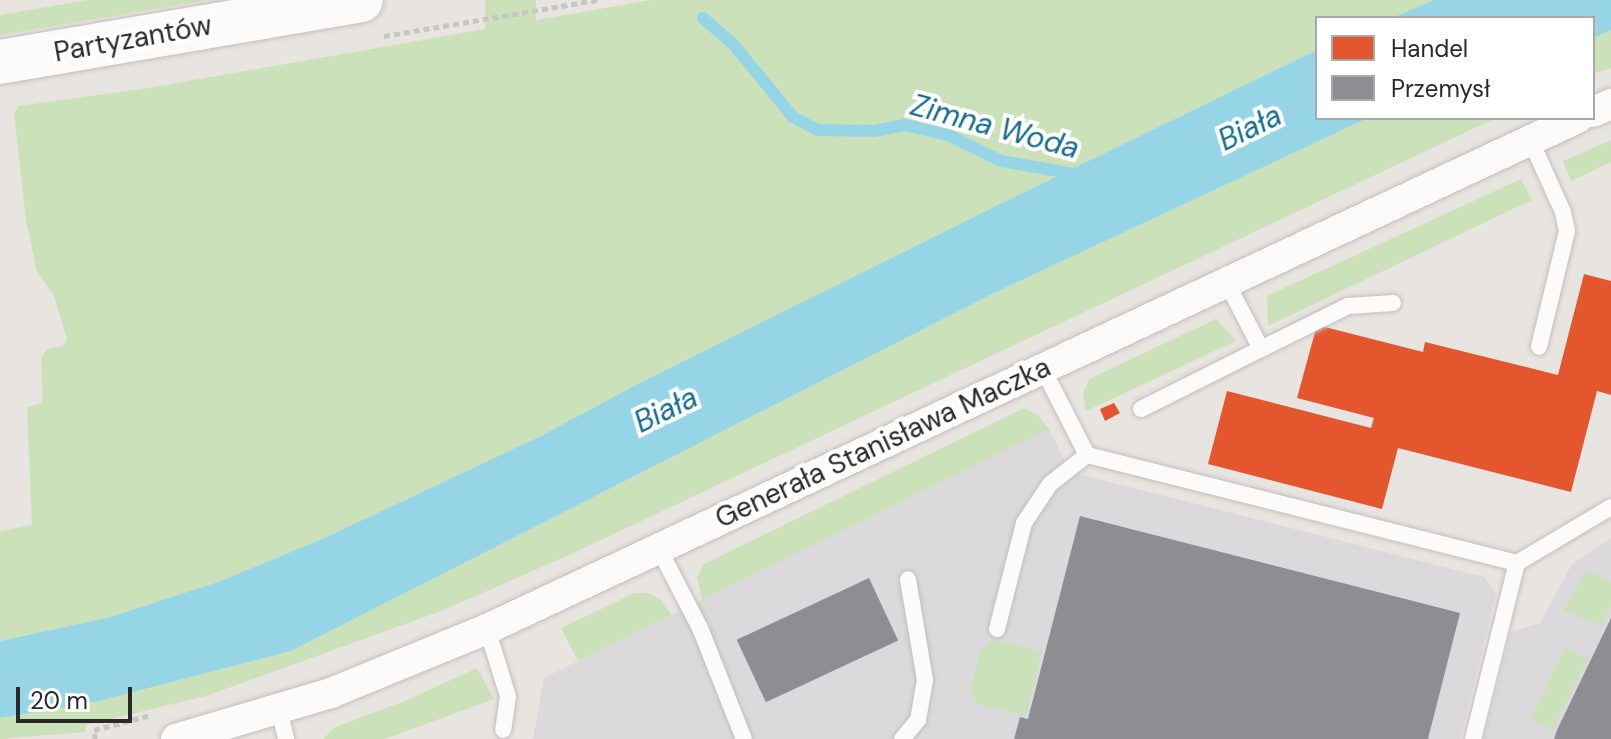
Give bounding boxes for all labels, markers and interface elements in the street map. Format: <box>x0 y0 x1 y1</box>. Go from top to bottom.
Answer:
street label: Partyzantów <box>51 9 215 69</box>
legend <box>1315 16 1595 120</box>
text: Handel <box>1391 33 1468 64</box>
text: Przemysł <box>1391 73 1490 104</box>
water label: Zimna Woda <box>907 87 1083 167</box>
water label: Biała <box>1212 97 1288 159</box>
street label: Generała Stanisława Maczka <box>710 350 1056 536</box>
water label: Biała <box>628 379 704 441</box>
scale bar <box>20 671 136 721</box>
text: 20 m <box>30 685 88 716</box>

